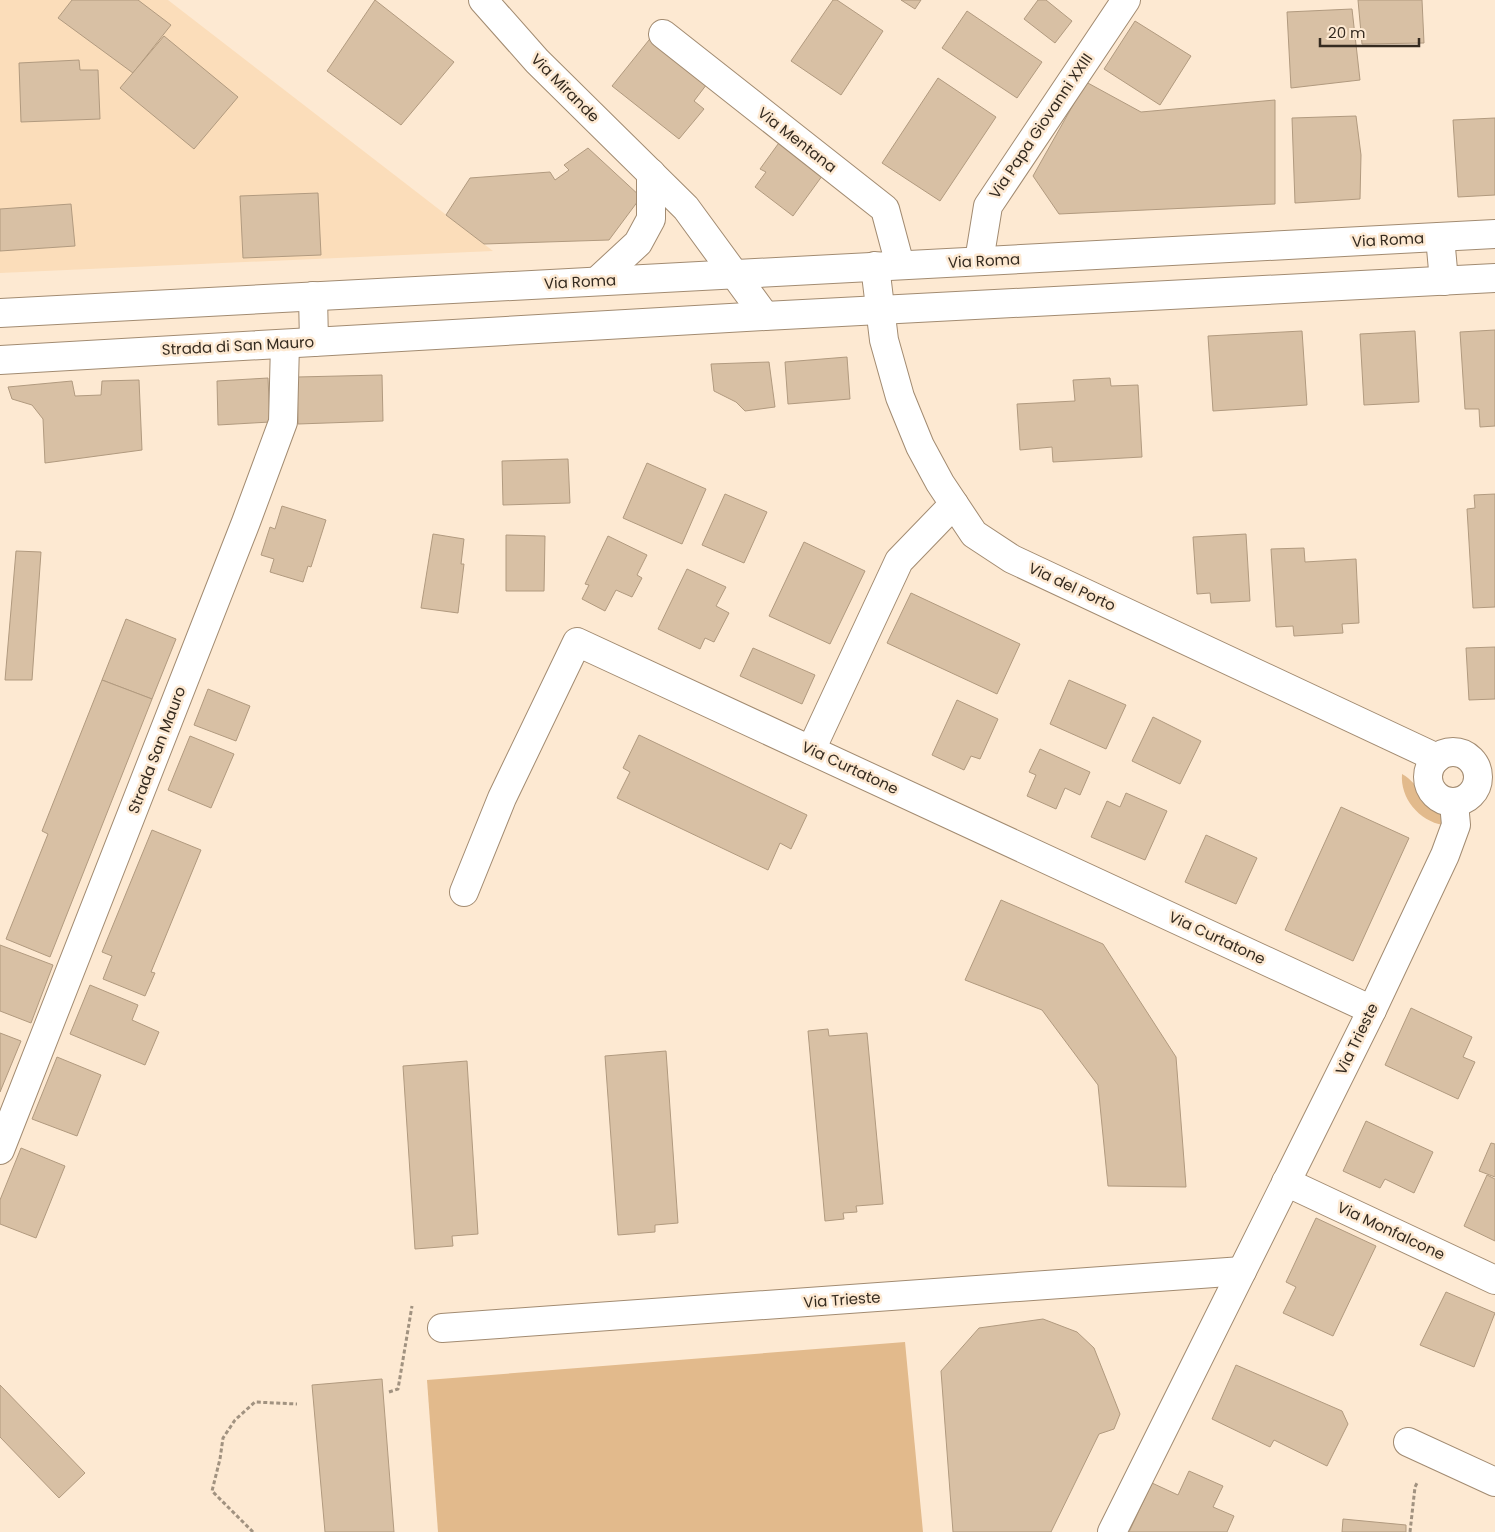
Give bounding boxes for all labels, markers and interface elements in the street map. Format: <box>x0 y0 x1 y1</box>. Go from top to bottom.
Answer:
scale bar <box>1320 15 1419 47</box>
text: 20 m <box>1328 22 1366 43</box>
street label: Via Mirande <box>526 49 604 127</box>
street label: Via Papa Giovanni XXIII <box>984 49 1097 203</box>
street label: Via Mentana <box>753 102 841 177</box>
street label: Via Roma <box>1351 227 1425 252</box>
street label: Via Roma <box>947 248 1021 273</box>
street label: Via Roma <box>543 269 617 294</box>
street label: Strada di San Mauro <box>161 331 315 360</box>
street label: Via del Porto <box>1025 557 1119 616</box>
street label: Strada San Mauro <box>123 683 190 816</box>
street label: Via Curtatone <box>799 736 902 799</box>
street label: Via Curtatone <box>1166 906 1269 969</box>
street label: Via Trieste <box>1330 999 1383 1078</box>
street label: Via Monfalcone <box>1334 1196 1448 1265</box>
street label: Via Trieste <box>803 1286 881 1313</box>

